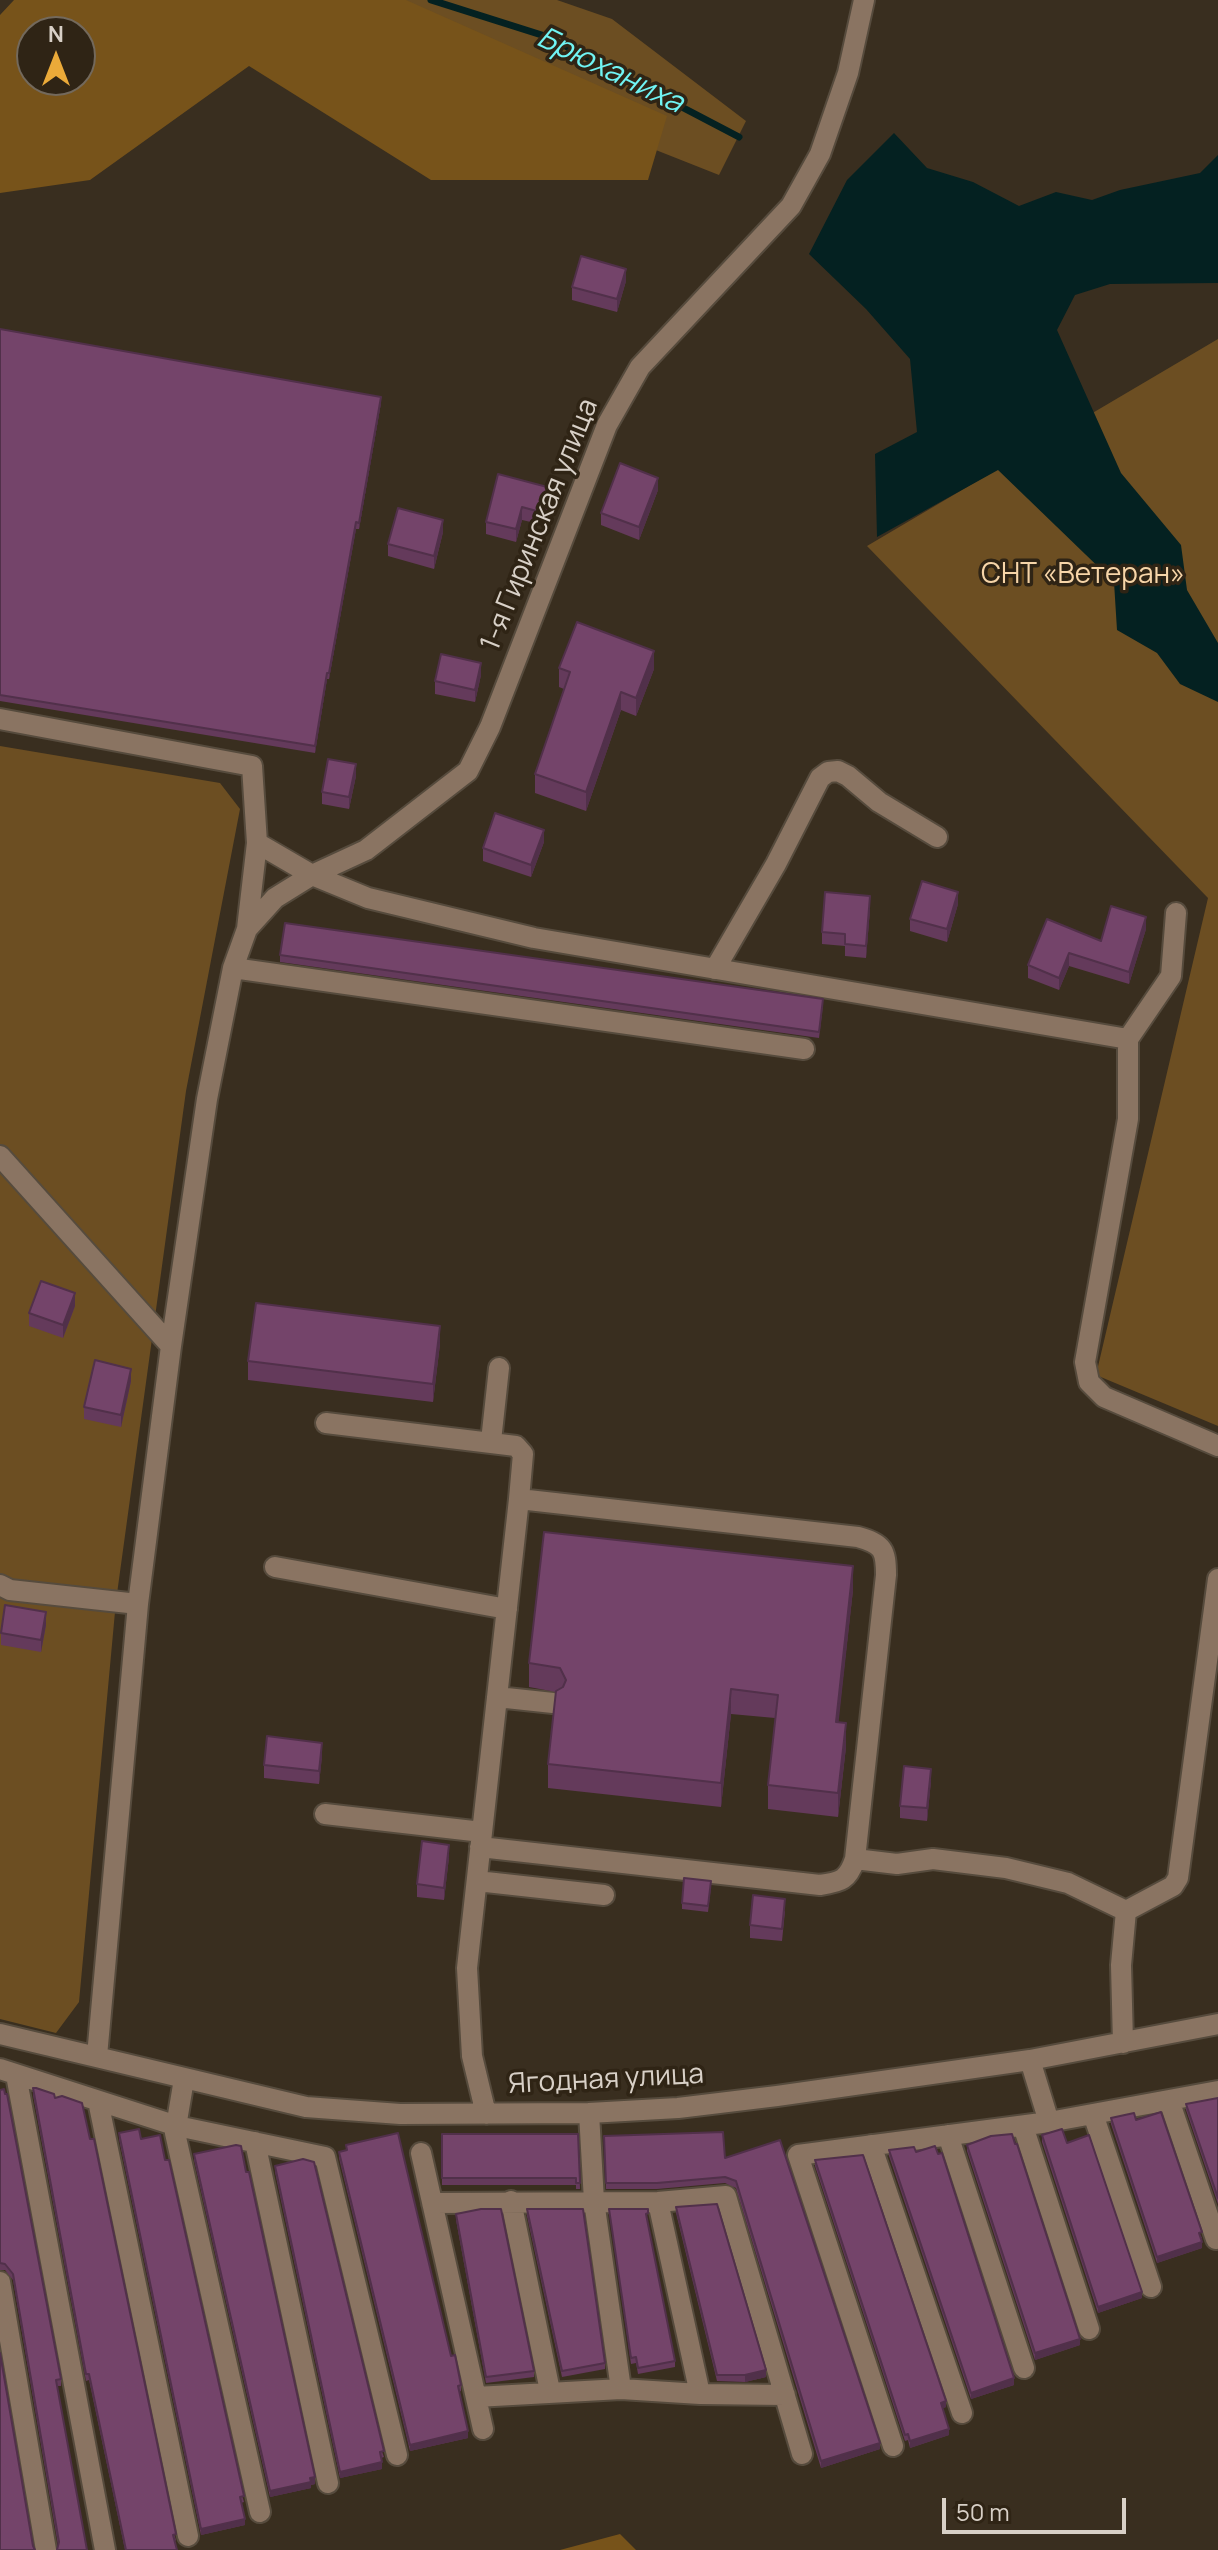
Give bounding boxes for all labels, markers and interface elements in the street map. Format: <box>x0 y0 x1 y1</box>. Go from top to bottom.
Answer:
north arrow <box>16 16 96 96</box>
text: N <box>48 19 64 49</box>
water label: Брюханиха <box>531 20 689 122</box>
street label: 1-я Гиринская улица <box>474 394 606 656</box>
park label: СНТ «Ветеран» <box>981 558 1185 592</box>
street label: Ягодная улица <box>507 2058 705 2102</box>
scale bar <box>946 2482 1130 2532</box>
text: 50 m <box>956 2495 1010 2528</box>

